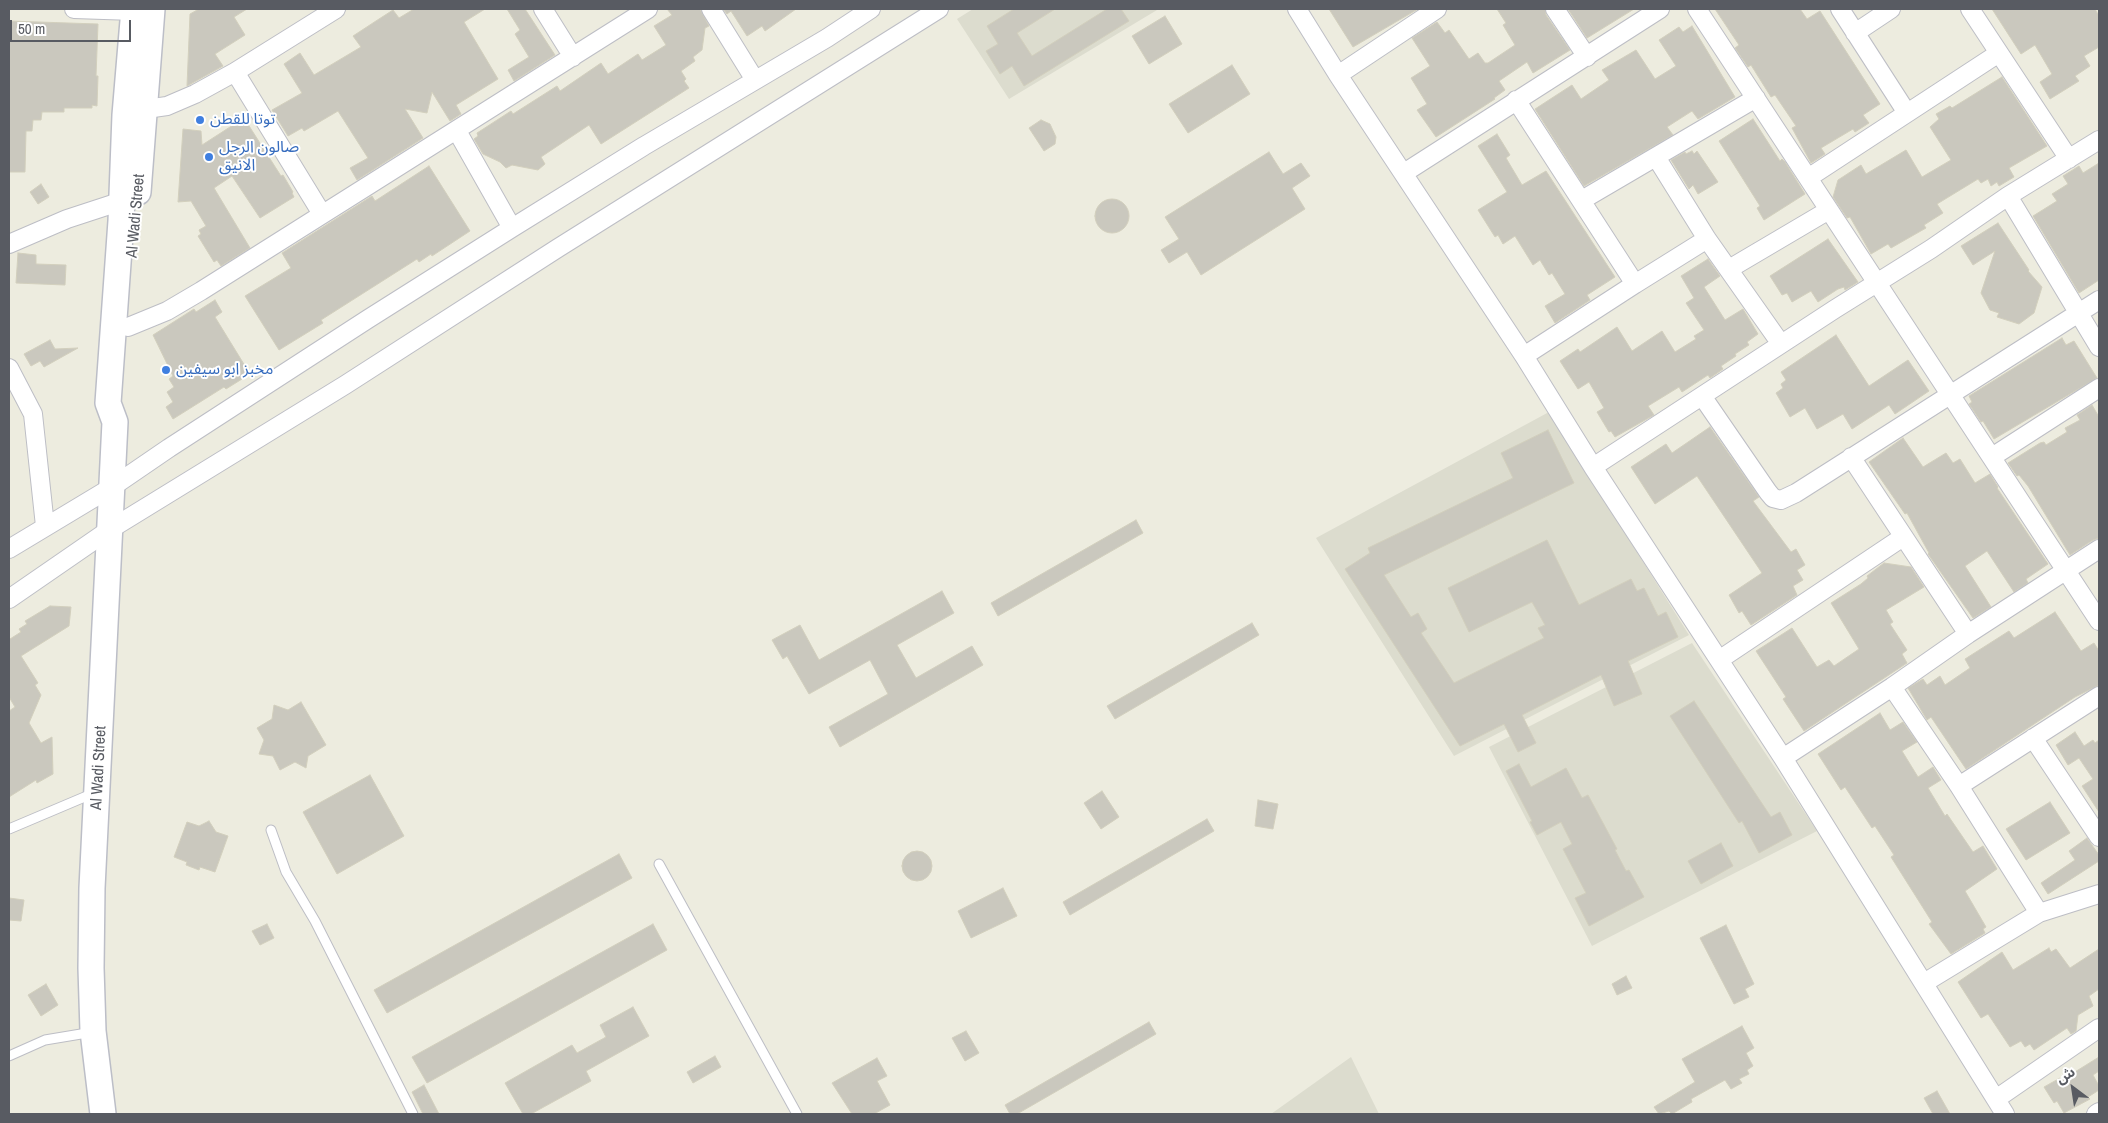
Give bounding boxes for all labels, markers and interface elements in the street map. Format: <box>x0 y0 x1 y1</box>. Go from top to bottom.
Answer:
scale bar <box>12 10 134 42</box>
text: 50 m <box>18 18 45 39</box>
place label: توتا للقطن <box>210 110 275 130</box>
marker: توتا للقطن <box>194 114 206 126</box>
place label: صالون الرجل الانيق <box>219 138 299 176</box>
marker: صالون الرجل الانيق <box>203 151 215 163</box>
street label: Al Wadi Street <box>123 173 149 259</box>
place label: مخبز ابو سيفين <box>176 360 273 380</box>
marker: مخبز ابو سيفين <box>160 364 172 376</box>
street label: Al Wadi Street <box>87 725 111 811</box>
text: ش <box>2052 1062 2078 1088</box>
north arrow <box>2048 1063 2098 1113</box>

